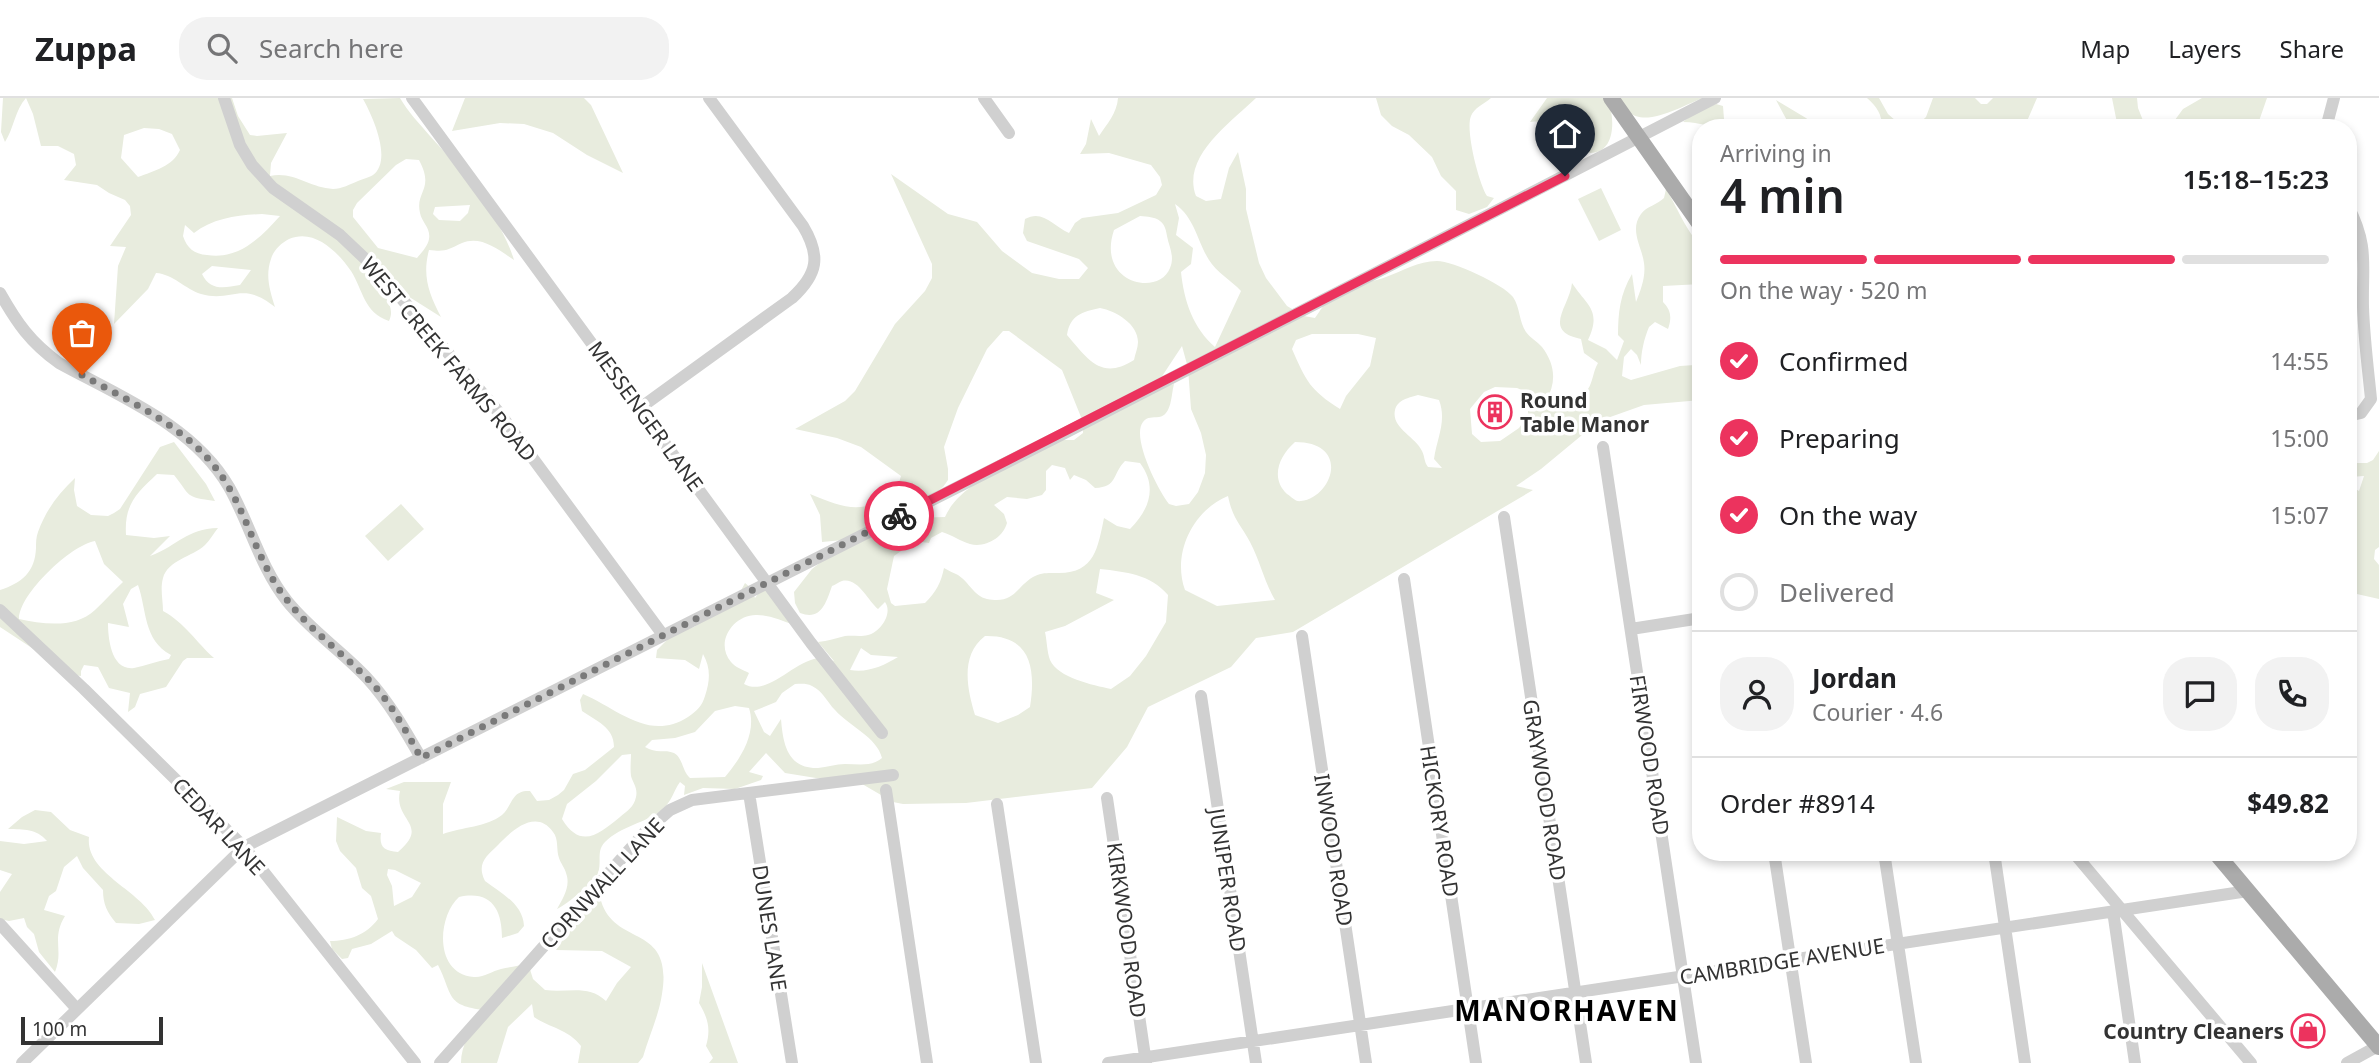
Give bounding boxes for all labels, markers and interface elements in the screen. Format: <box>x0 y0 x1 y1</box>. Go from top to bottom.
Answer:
search box <box>179 17 669 80</box>
text: Zuppa <box>35 26 137 71</box>
icon: search <box>203 29 241 67</box>
text: Search here <box>259 30 404 66</box>
text: Map <box>2080 32 2130 65</box>
text: Layers <box>2168 32 2242 65</box>
text: Share <box>2280 32 2344 65</box>
pin <box>1535 104 1595 176</box>
icon: home <box>1546 115 1584 153</box>
text: Arriving in <box>1720 137 1832 169</box>
text: 15:18–15:23 <box>2183 161 2329 197</box>
text: 4 min <box>1720 164 1845 226</box>
street label: WEST CREEK FARMS ROAD <box>355 251 543 467</box>
text: On the way · 520 m <box>1720 274 1927 306</box>
pin <box>52 303 112 375</box>
icon: bag <box>63 314 101 352</box>
street label: MESSENGER LANE <box>582 335 710 497</box>
icon: check <box>1720 342 1758 380</box>
text: Confirmed <box>1779 343 1909 379</box>
text: 14:55 <box>2270 345 2329 377</box>
place label: Round Table Manor <box>1520 386 1650 438</box>
building icon: Round Table Manor <box>1476 393 1514 431</box>
icon: check <box>1720 419 1758 457</box>
text: Preparing <box>1779 420 1900 456</box>
text: 15:00 <box>2270 422 2329 454</box>
courier <box>864 481 934 551</box>
icon: check <box>1720 496 1758 534</box>
icon: bike <box>880 497 918 535</box>
text: On the way <box>1779 497 1917 533</box>
text: 15:07 <box>2270 499 2329 531</box>
text: Delivered <box>1779 574 1895 610</box>
button: person <box>1720 657 1794 731</box>
button: chat <box>2163 657 2237 731</box>
button: phone <box>2255 657 2329 731</box>
text: Jordan <box>1812 660 1897 696</box>
street label: FIRWOOD ROAD <box>1624 673 1676 837</box>
text: Courier · 4.6 <box>1812 696 1943 728</box>
street label: GRAYWOOD ROAD <box>1517 697 1573 883</box>
street label: HICKORY ROAD <box>1414 743 1466 899</box>
street label: CEDAR LANE <box>167 771 271 881</box>
street label: INWOOD ROAD <box>1308 772 1360 928</box>
text: Order #8914 <box>1720 785 1875 821</box>
text: $49.82 <box>2247 785 2329 821</box>
street label: JUNIPER ROAD <box>1203 804 1253 954</box>
street label: CORNWALL LANE <box>534 811 670 955</box>
street label: KIRKWOOD ROAD <box>1101 840 1153 1020</box>
street label: DUNES LANE <box>746 863 794 993</box>
street label: CAMBRIDGE AVENUE <box>1677 931 1887 991</box>
district label: MANORHAVEN <box>1454 991 1680 1029</box>
shop icon: Country Cleaners <box>2289 1012 2327 1050</box>
scale bar <box>21 1014 163 1046</box>
text: 100 m <box>32 1016 87 1042</box>
place label: Country Cleaners <box>2103 1017 2284 1045</box>

